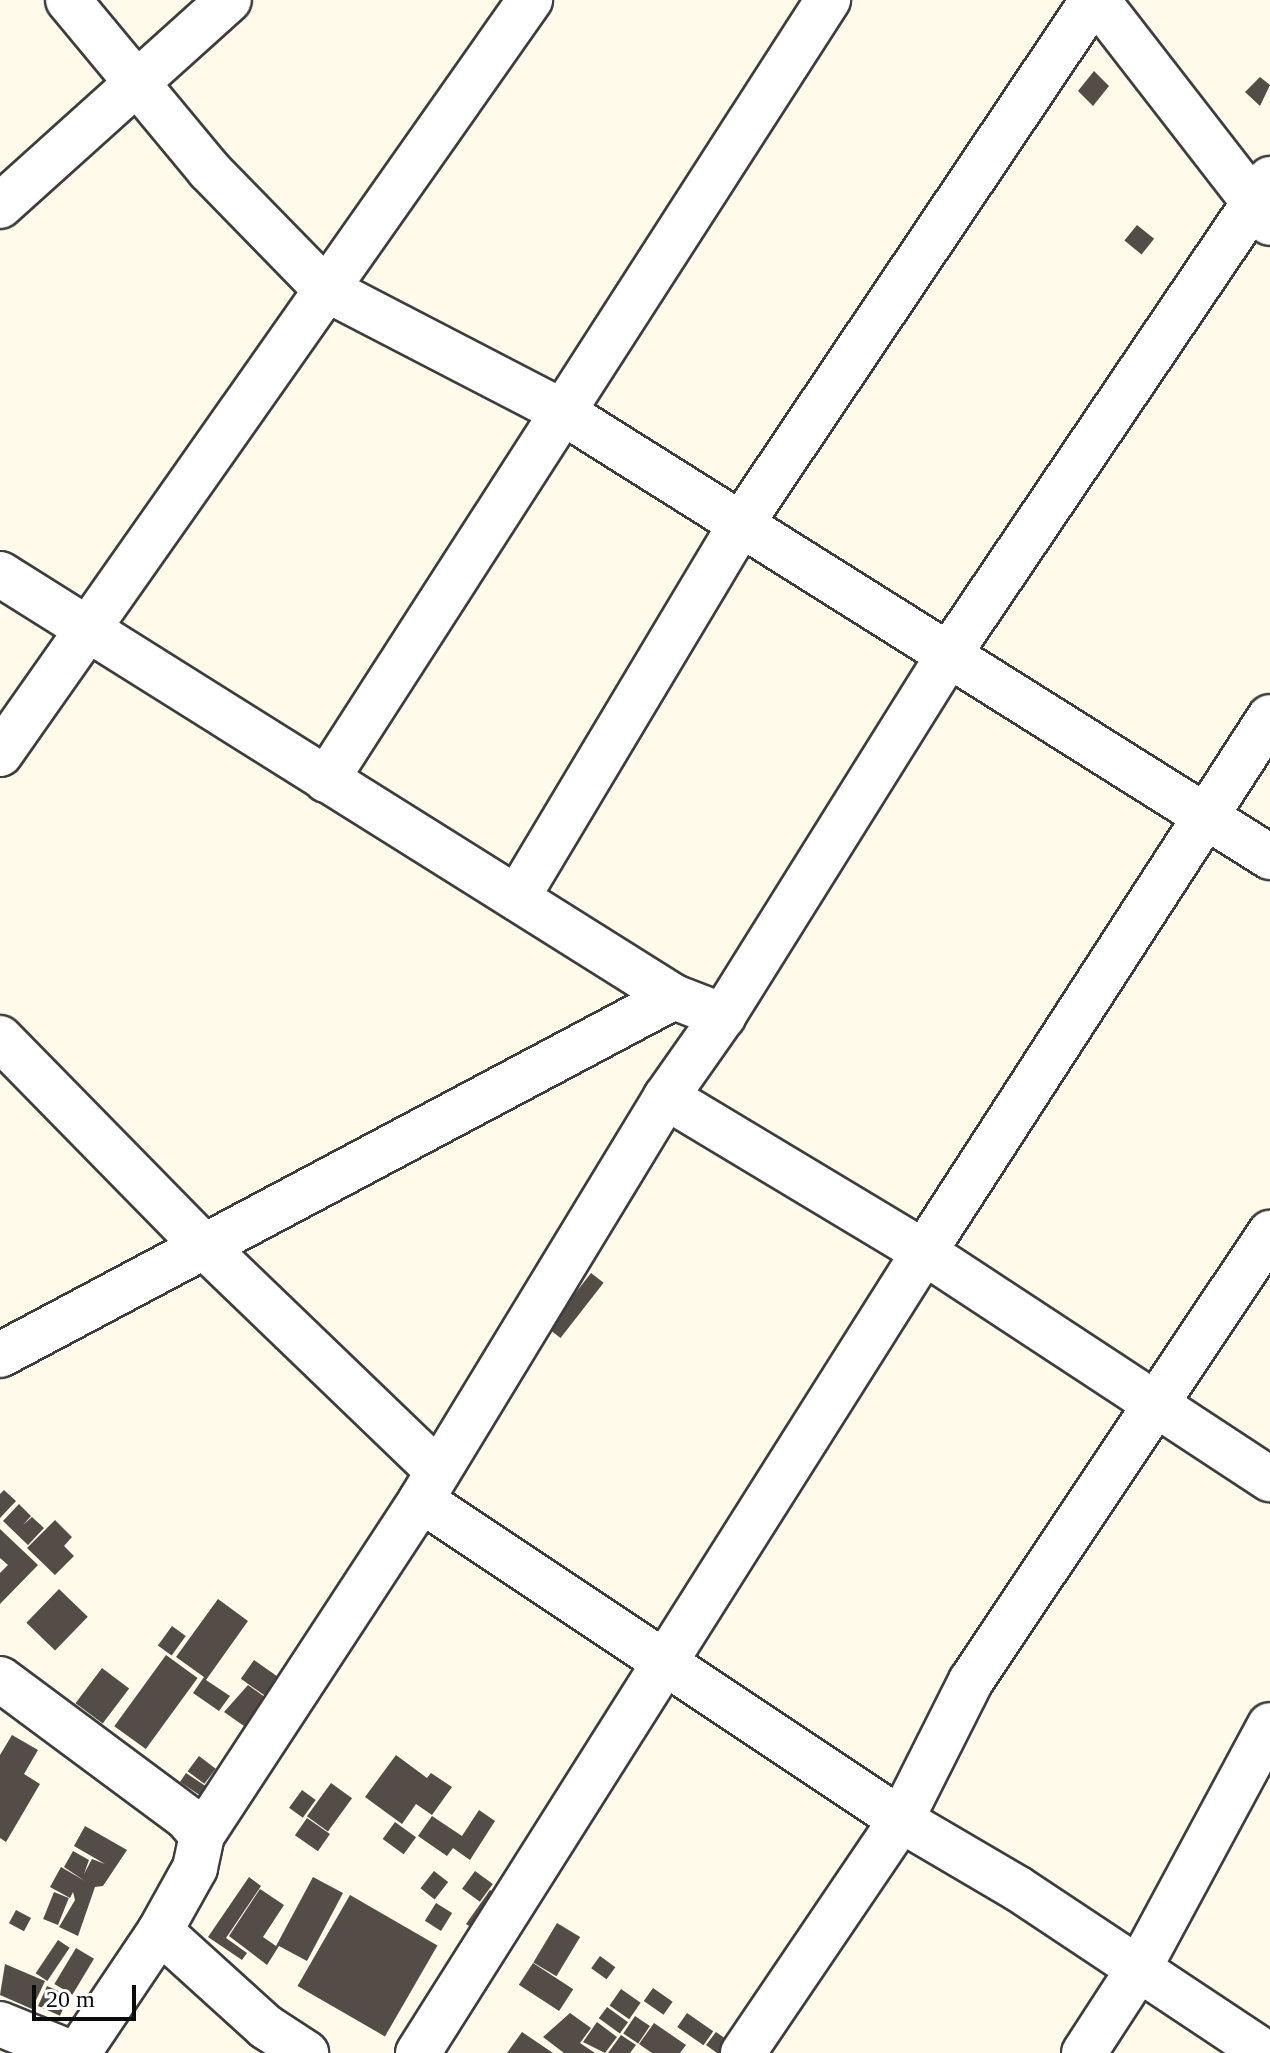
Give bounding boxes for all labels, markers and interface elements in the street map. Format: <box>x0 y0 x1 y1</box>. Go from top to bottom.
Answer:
scale bar <box>36 1969 140 2019</box>
text: 20 m <box>46 1986 95 2012</box>

